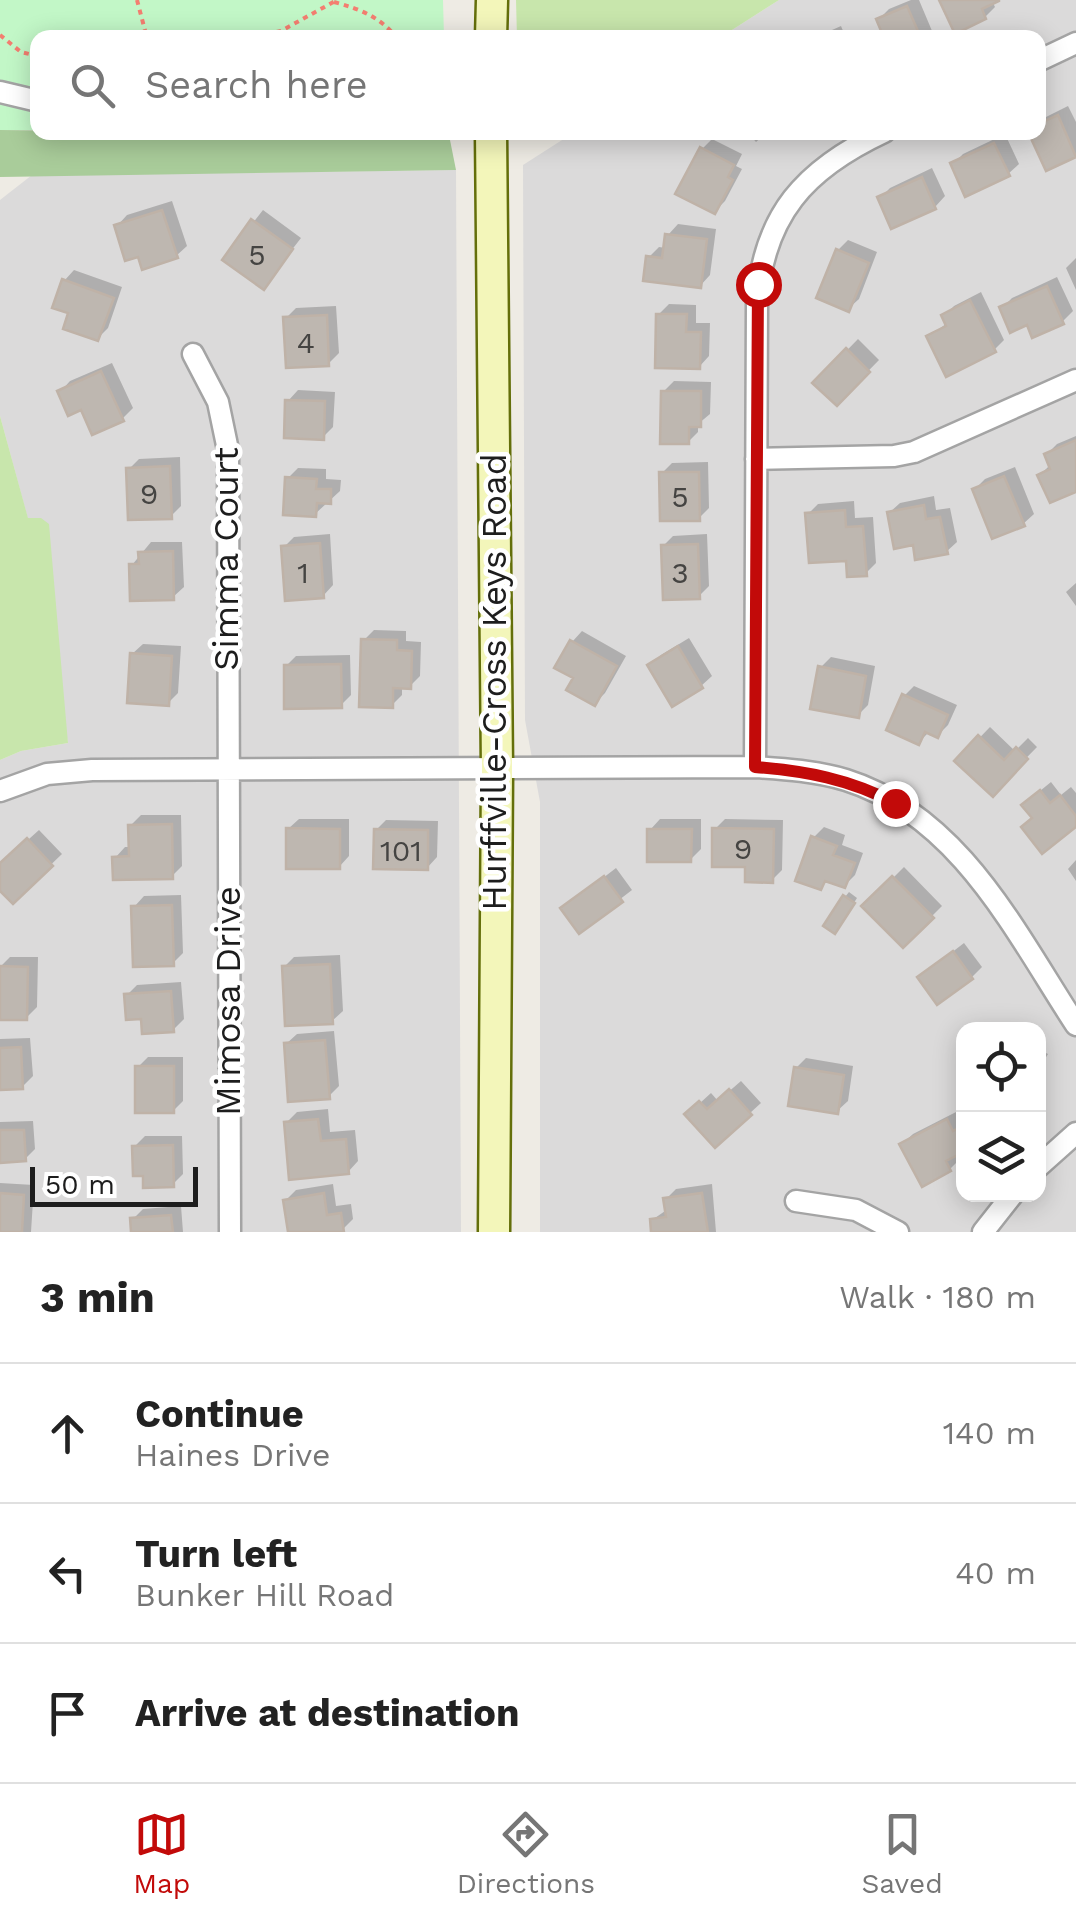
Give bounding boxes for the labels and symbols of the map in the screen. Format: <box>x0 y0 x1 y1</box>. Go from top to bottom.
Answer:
house number: 5 <box>248 237 266 272</box>
route start <box>736 262 782 308</box>
house number: 4 <box>297 325 315 360</box>
street label: Simma Court <box>205 447 247 671</box>
street label: Hurffville-Cross Keys Road <box>473 453 515 911</box>
house number: 9 <box>140 476 158 511</box>
house number: 5 <box>671 479 689 514</box>
house number: 1 <box>297 555 309 590</box>
house number: 3 <box>671 555 689 590</box>
route end <box>873 781 919 827</box>
house number: 9 <box>734 831 752 866</box>
house number: 101 <box>380 833 422 868</box>
street label: Mimosa Drive <box>207 886 249 1116</box>
scale bar <box>30 1162 198 1206</box>

